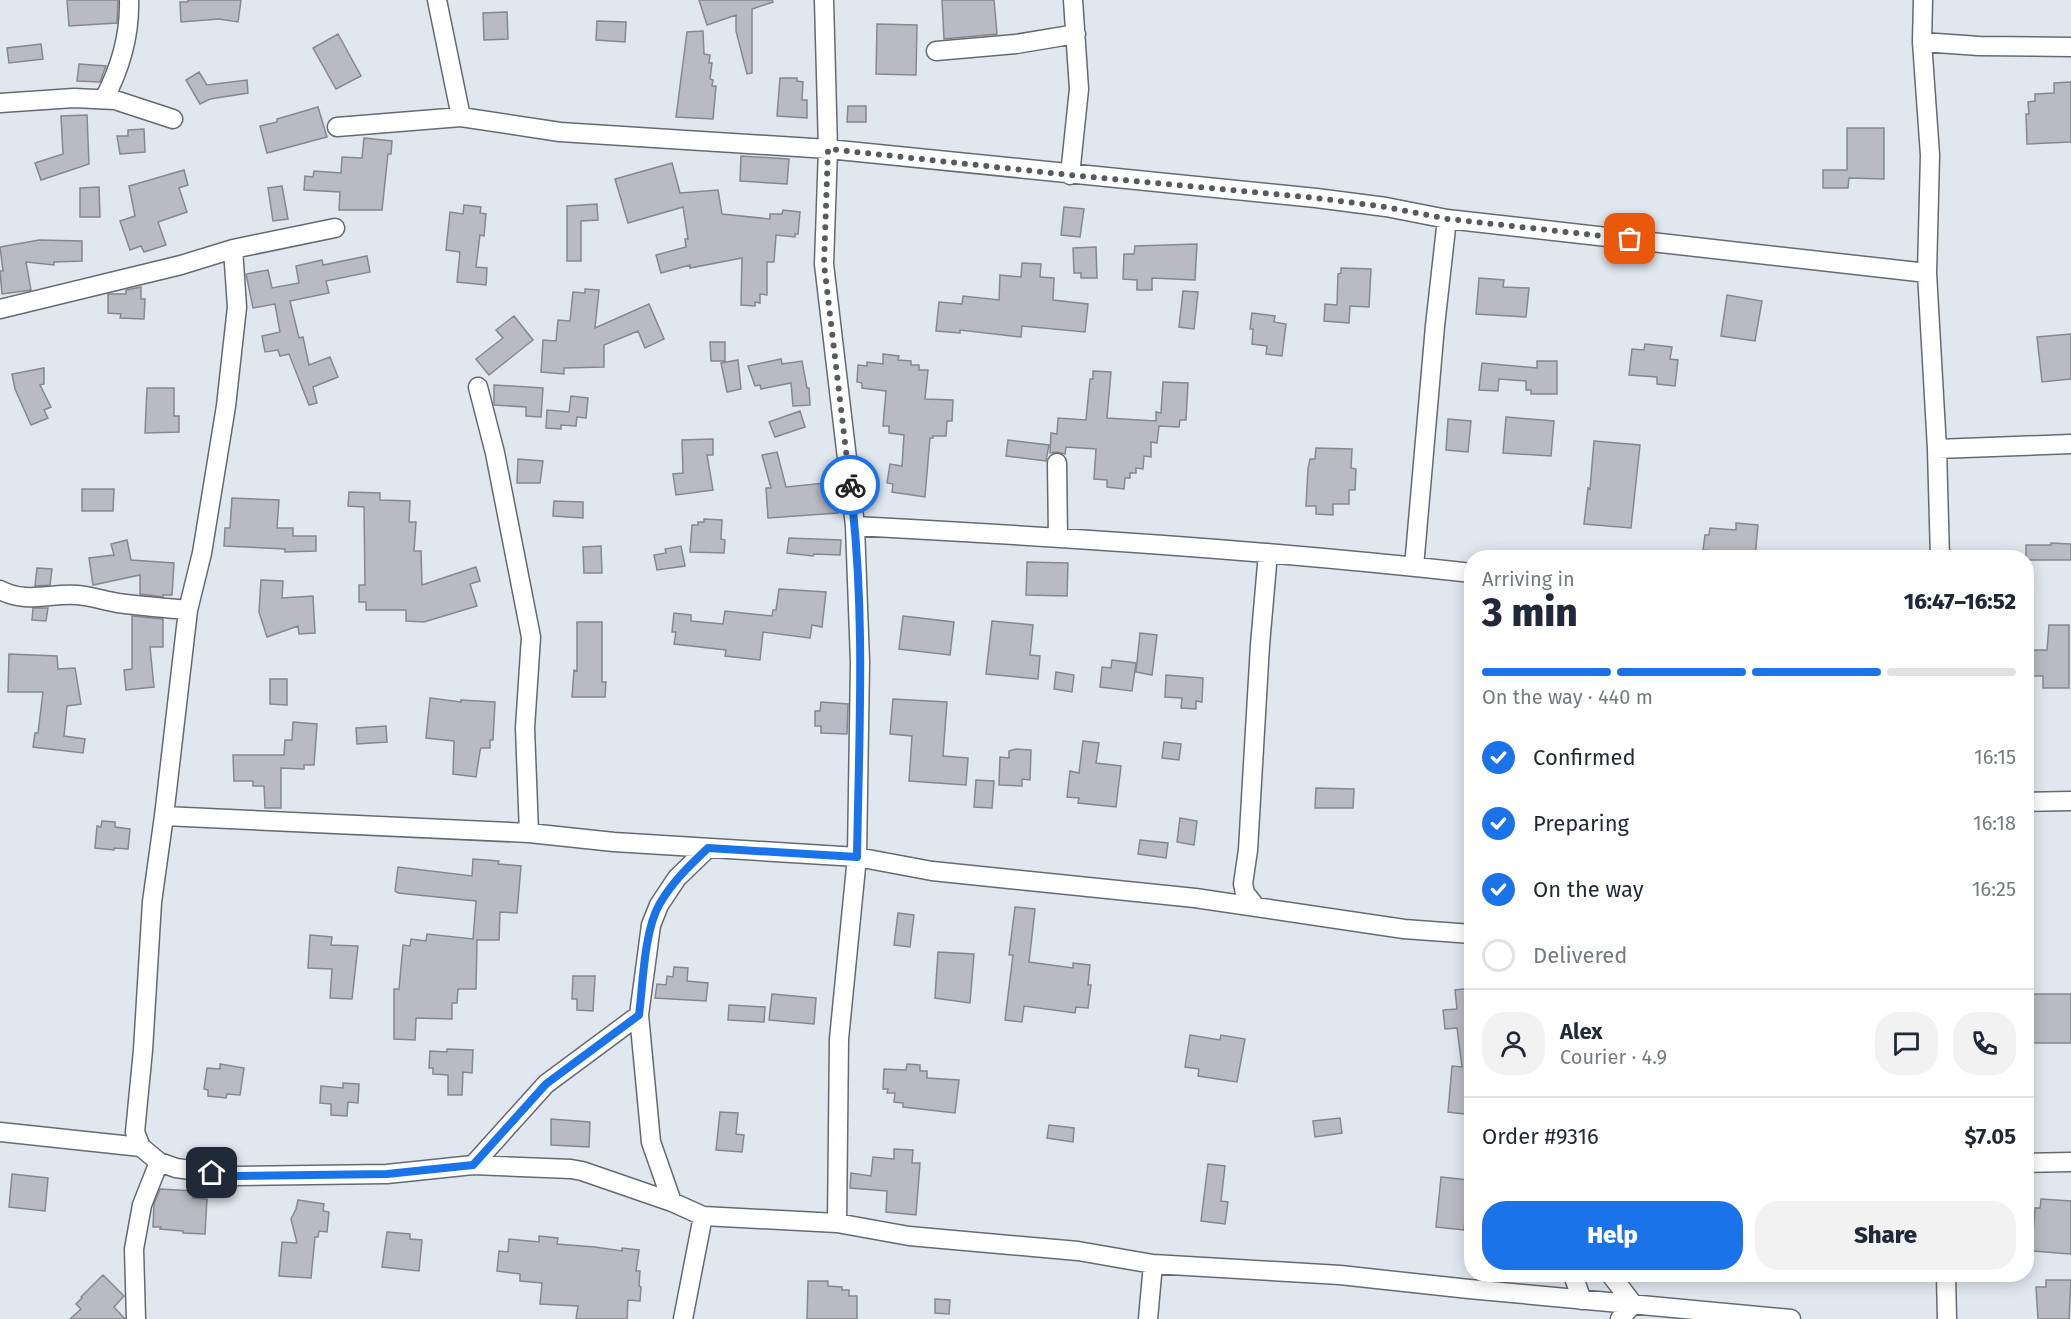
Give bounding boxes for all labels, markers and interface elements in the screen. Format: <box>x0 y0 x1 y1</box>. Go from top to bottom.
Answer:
pin <box>1604 213 1655 264</box>
icon: bag <box>1613 222 1646 255</box>
courier <box>820 455 880 515</box>
icon: bike <box>834 469 867 502</box>
text: Arriving in <box>1482 567 1575 591</box>
text: 16:47–16:52 <box>1904 588 2016 615</box>
text: 3 min <box>1482 590 1578 636</box>
text: On the way · 440 m <box>1482 685 1653 709</box>
icon: check <box>1482 741 1515 774</box>
text: Confirmed <box>1533 744 1636 771</box>
text: 16:15 <box>1974 745 2016 769</box>
icon: check <box>1482 807 1515 840</box>
text: Preparing <box>1533 810 1629 837</box>
text: 16:18 <box>1973 811 2016 835</box>
icon: check <box>1482 873 1515 906</box>
text: On the way <box>1533 876 1644 903</box>
text: 16:25 <box>1972 877 2016 901</box>
text: Delivered <box>1533 942 1628 969</box>
button: person <box>1482 1012 1545 1075</box>
button: chat <box>1875 1012 1938 1075</box>
button: phone <box>1953 1012 2016 1075</box>
text: Alex <box>1560 1018 1603 1045</box>
text: Courier · 4.9 <box>1560 1045 1667 1069</box>
text: Order #9316 <box>1482 1123 1599 1150</box>
text: $7.05 <box>1964 1123 2016 1150</box>
pin <box>186 1147 237 1198</box>
icon: home <box>195 1156 228 1189</box>
button: Help <box>1482 1201 1743 1270</box>
button: Share <box>1755 1201 2016 1270</box>

